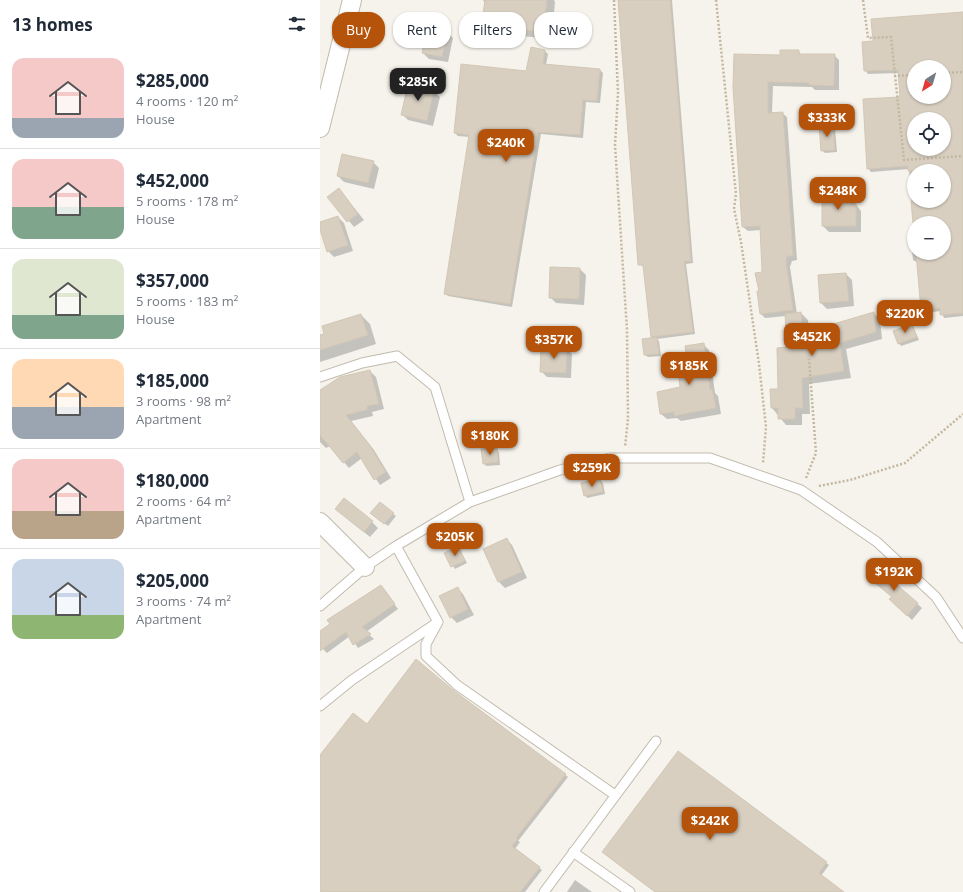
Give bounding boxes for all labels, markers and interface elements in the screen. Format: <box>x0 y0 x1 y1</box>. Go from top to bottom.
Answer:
chip: Buy <box>332 12 385 48</box>
chip: Rent <box>393 12 451 48</box>
chip: Filters <box>459 12 526 48</box>
chip: New <box>534 12 592 48</box>
text: 13 homes <box>12 13 93 36</box>
icon: filters <box>286 13 308 35</box>
north arrow <box>907 60 951 104</box>
map controls <box>907 60 951 260</box>
pin: $285K <box>390 68 446 102</box>
text: $285,000 <box>136 69 209 92</box>
text: $285K <box>399 72 437 90</box>
icon: home <box>44 74 92 122</box>
text: 4 rooms · 120 m² <box>136 92 238 110</box>
pin: $333K <box>799 104 855 138</box>
text: $333K <box>808 108 846 126</box>
text: House <box>136 110 175 128</box>
button: locate <box>907 112 951 156</box>
pin: $240K <box>478 129 534 163</box>
text: $240K <box>487 133 525 151</box>
button: + <box>907 164 951 208</box>
text: $452,000 <box>136 169 209 192</box>
icon: home <box>44 175 92 223</box>
pin: $248K <box>810 177 866 211</box>
text: $248K <box>819 181 857 199</box>
text: 5 rooms · 178 m² <box>136 192 238 210</box>
text: House <box>136 210 175 228</box>
button: − <box>907 216 951 260</box>
text: $357,000 <box>136 269 209 292</box>
icon: home <box>44 275 92 323</box>
text: 5 rooms · 183 m² <box>136 292 238 310</box>
pin: $220K <box>877 300 933 334</box>
text: $220K <box>886 304 924 322</box>
text: House <box>136 310 175 328</box>
pin: $452K <box>784 323 840 357</box>
pin: $357K <box>526 326 582 360</box>
text: $452K <box>793 327 831 345</box>
text: $357K <box>535 330 573 348</box>
pin: $185K <box>661 352 717 386</box>
text: $185K <box>670 356 708 374</box>
text: $185,000 <box>136 369 209 392</box>
icon: home <box>44 375 92 423</box>
text: 3 rooms · 98 m² <box>136 392 231 410</box>
text: Apartment <box>136 410 201 428</box>
pin: $180K <box>462 422 518 456</box>
text: $180K <box>471 426 509 444</box>
pin: $259K <box>564 454 620 488</box>
text: $259K <box>573 458 611 476</box>
text: $180,000 <box>136 469 209 492</box>
icon: home <box>44 475 92 523</box>
text: 2 rooms · 64 m² <box>136 492 231 510</box>
text: Apartment <box>136 510 201 528</box>
pin: $205K <box>427 523 483 557</box>
text: $205K <box>436 527 474 545</box>
pin: $192K <box>866 558 922 592</box>
text: $192K <box>875 562 913 580</box>
text: $205,000 <box>136 569 209 592</box>
icon: home <box>44 575 92 623</box>
text: 3 rooms · 74 m² <box>136 592 231 610</box>
text: Apartment <box>136 610 201 628</box>
pin: $242K <box>682 807 738 841</box>
text: $242K <box>691 811 729 829</box>

